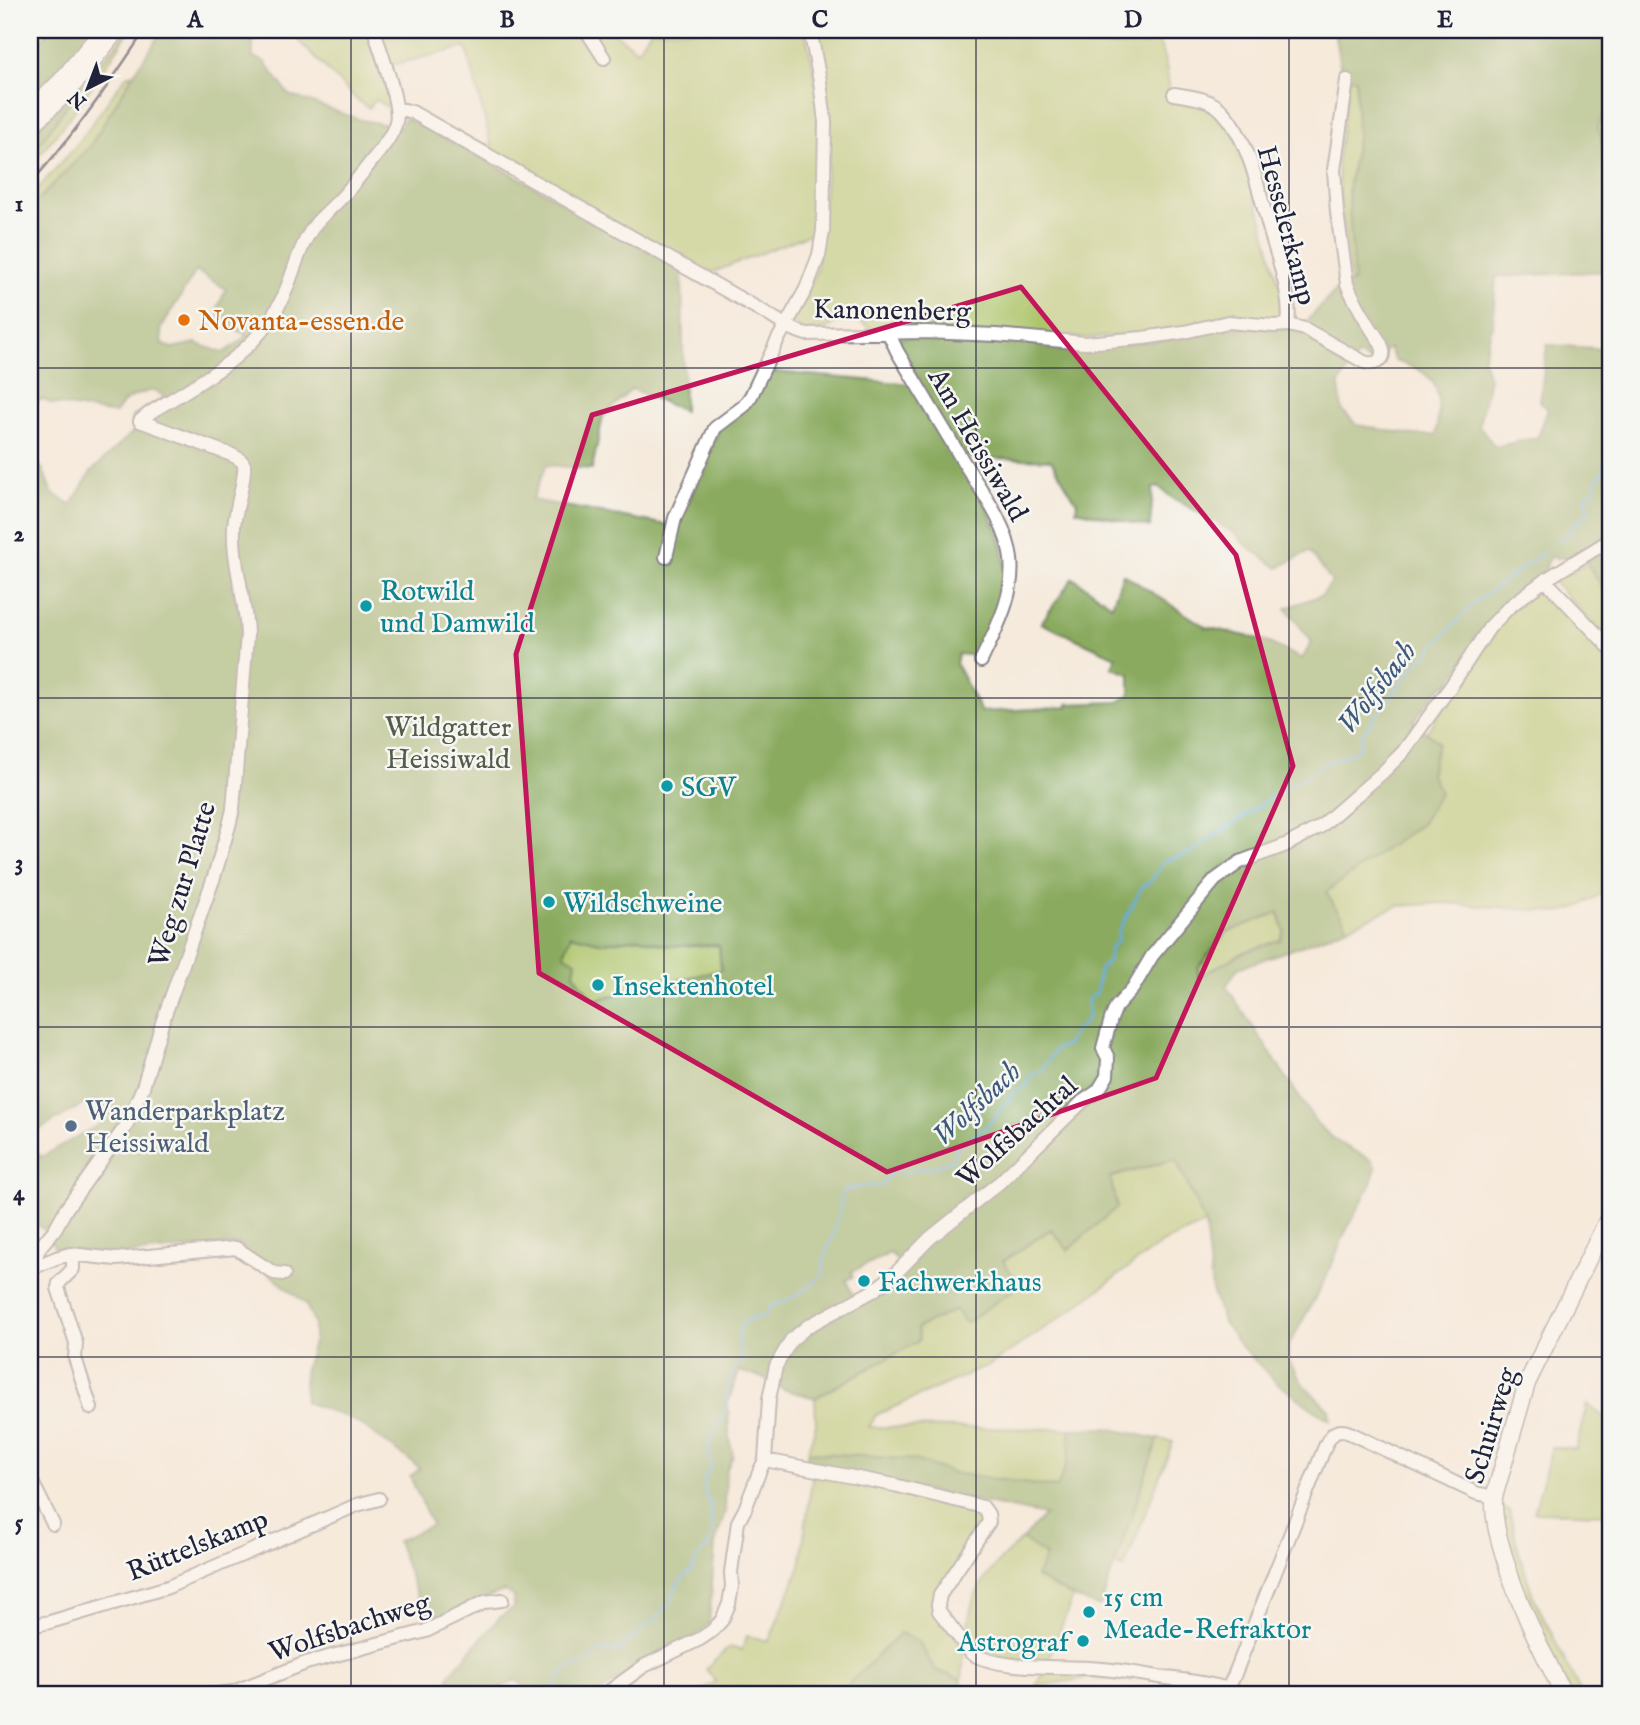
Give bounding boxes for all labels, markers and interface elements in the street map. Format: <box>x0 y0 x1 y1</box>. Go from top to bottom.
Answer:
text: A <box>186 6 204 35</box>
text: B <box>499 6 515 35</box>
text: C <box>812 6 829 35</box>
text: D <box>1124 6 1142 35</box>
text: E <box>1437 6 1453 35</box>
north arrow <box>52 52 122 122</box>
text: N <box>63 84 93 114</box>
street label: Hesselerkamp <box>1248 142 1324 309</box>
text: 1 <box>15 190 23 219</box>
street label: Kanonenberg <box>813 293 972 330</box>
place label: Novanta-essen.de <box>198 305 404 340</box>
marker: Novanta-essen.de <box>176 312 192 328</box>
street label: Am Heissiwald <box>919 362 1035 528</box>
text: 2 <box>14 520 25 549</box>
place label: Rotwild und Damwild <box>380 575 535 642</box>
marker: Rotwild und Damwild <box>358 598 374 614</box>
water label: Wolfsbach <box>1329 634 1426 742</box>
park label: Wildgatter Heissiwald <box>385 711 511 778</box>
place label: SGV <box>681 771 737 806</box>
marker: SGV <box>659 778 675 794</box>
street label: Weg zur Platte <box>142 798 225 972</box>
text: 3 <box>15 849 23 878</box>
place label: Wildschweine <box>563 887 723 922</box>
marker: Wildschweine <box>541 894 557 910</box>
place label: Insektenhotel <box>612 970 774 1005</box>
marker: Insektenhotel <box>590 977 606 993</box>
water label: Wolfsbach <box>925 1054 1030 1155</box>
street label: Wolfsbachtal <box>950 1069 1086 1196</box>
place label: Wanderparkplatz Heissiwald <box>85 1095 285 1162</box>
marker: Wanderparkplatz Heissiwald <box>63 1118 79 1134</box>
text: 4 <box>13 1179 25 1208</box>
place label: Fachwerkhaus <box>878 1266 1042 1301</box>
marker: Fachwerkhaus <box>856 1273 872 1289</box>
street label: Schuirweg <box>1458 1363 1527 1488</box>
street label: Rüttelskamp <box>122 1502 274 1590</box>
text: 5 <box>15 1509 24 1538</box>
place label: 15 cm Meade-Refraktor <box>1103 1581 1311 1648</box>
street label: Wolfsbachweg <box>265 1586 436 1671</box>
marker: 15 cm Meade-Refraktor <box>1081 1604 1097 1620</box>
place label: Astrograf <box>957 1626 1074 1661</box>
marker: Astrograf <box>1075 1633 1091 1649</box>

